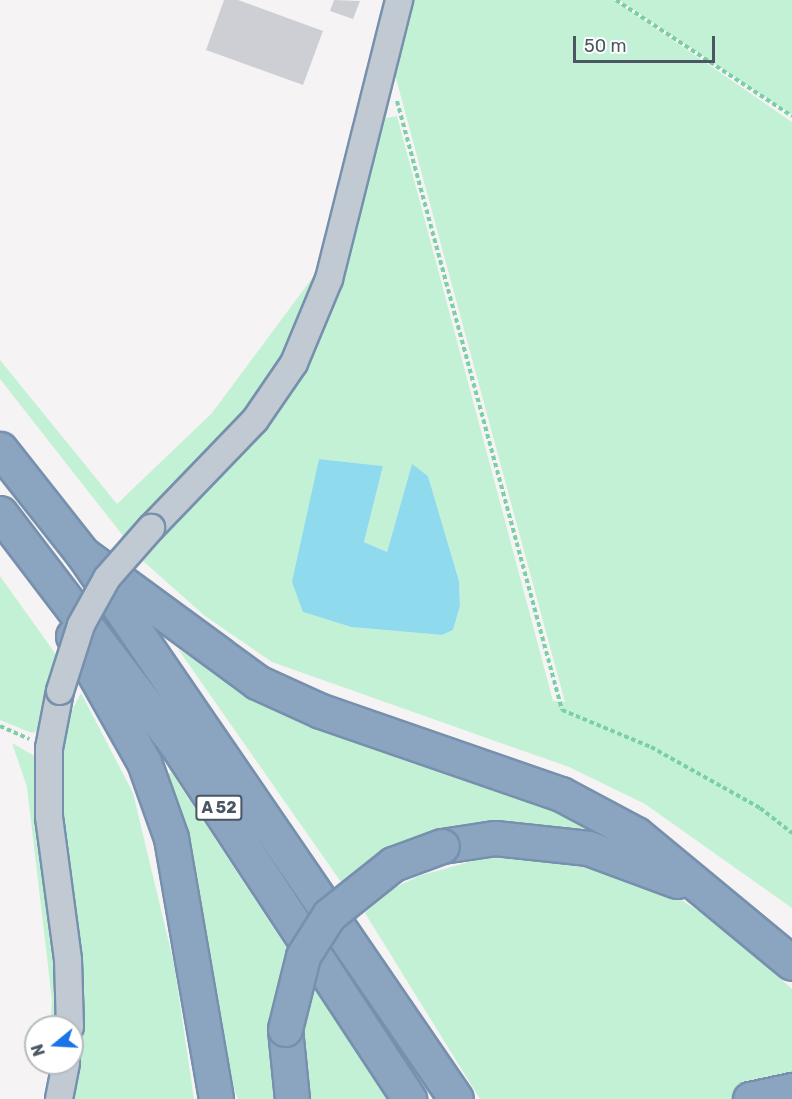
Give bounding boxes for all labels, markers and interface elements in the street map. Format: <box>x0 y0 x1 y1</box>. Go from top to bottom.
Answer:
scale bar <box>576 24 718 62</box>
text: 50 m <box>584 35 627 57</box>
road number: A 52 <box>195 795 243 821</box>
north arrow <box>24 1015 84 1075</box>
text: N <box>27 1042 49 1059</box>

